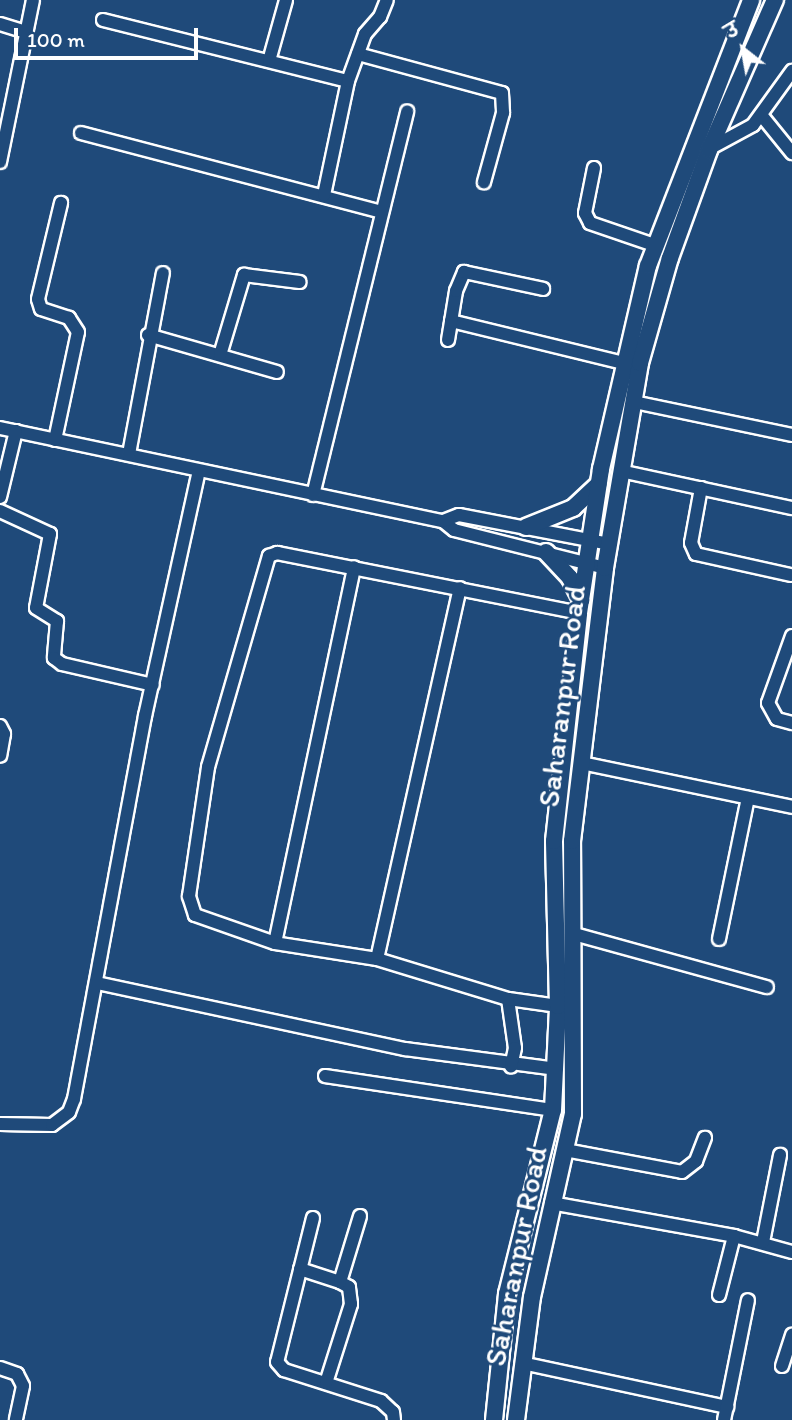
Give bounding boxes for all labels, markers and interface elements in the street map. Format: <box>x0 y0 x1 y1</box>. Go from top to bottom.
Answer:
scale bar <box>18 14 201 58</box>
north arrow <box>708 14 778 84</box>
text: उ <box>721 17 743 44</box>
text: 100 m <box>27 27 85 52</box>
street label: Saharanpur Road <box>531 583 593 809</box>
street label: Saharanpur Road <box>477 1143 555 1369</box>

